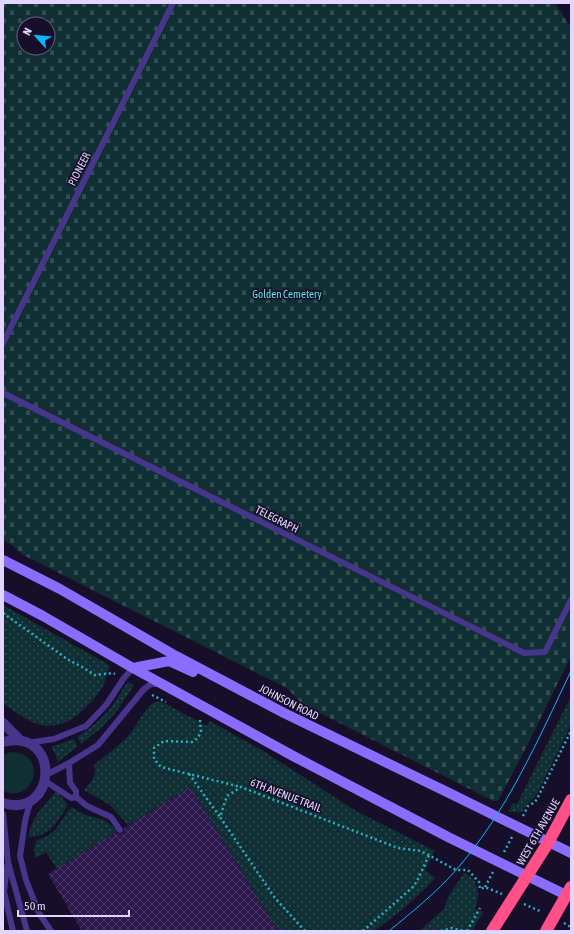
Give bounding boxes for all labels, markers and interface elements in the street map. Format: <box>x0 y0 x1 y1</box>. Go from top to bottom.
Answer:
north arrow <box>16 16 56 56</box>
text: N <box>20 26 34 37</box>
street label: PIONEER <box>65 150 93 188</box>
park label: Golden Cemetery <box>252 288 322 300</box>
street label: TELEGRAPH <box>253 503 301 535</box>
street label: JOHNSON ROAD <box>257 682 321 722</box>
street label: 6TH AVENUE TRAIL <box>249 776 324 814</box>
street label: WEST 6TH AVENUE <box>514 797 562 867</box>
scale bar <box>18 892 129 918</box>
text: 50 m <box>24 899 46 913</box>

